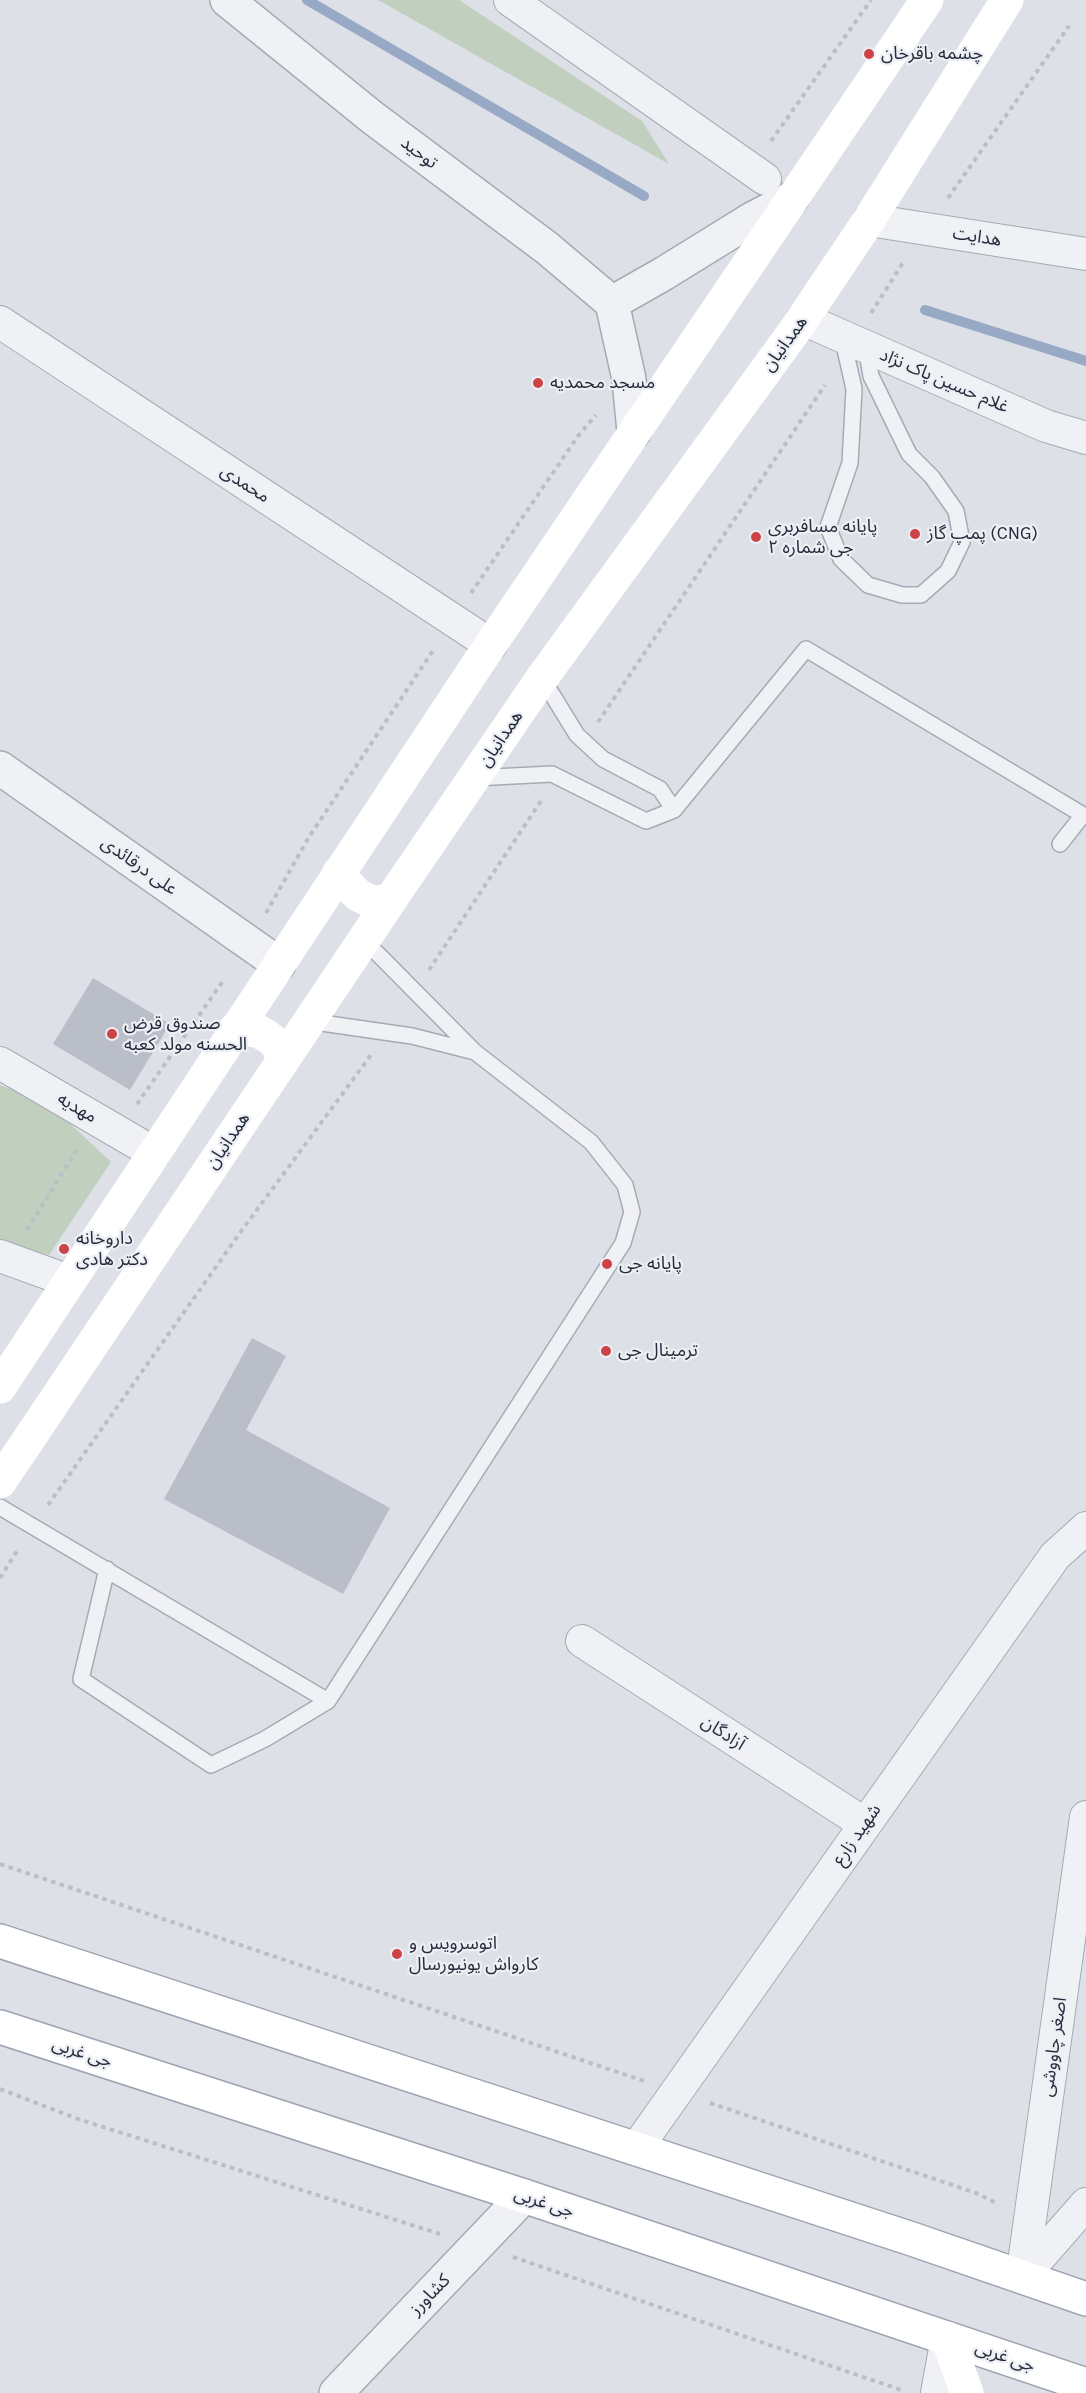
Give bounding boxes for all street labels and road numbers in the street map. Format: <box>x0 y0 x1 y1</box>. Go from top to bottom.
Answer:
street label: توحید <box>396 132 442 174</box>
street label: هدایت <box>951 222 1003 252</box>
street label: همدانیان <box>758 312 812 376</box>
street label: غلام حسین پاک نژاد <box>876 344 1012 418</box>
street label: محمدی <box>216 460 274 508</box>
street label: همدانیان <box>474 707 528 771</box>
street label: علی درقائدی <box>97 832 181 900</box>
street label: مهدیه <box>53 1088 101 1128</box>
street label: همدانیان <box>201 1109 255 1173</box>
street label: آزادگان <box>697 1711 749 1755</box>
street label: شهید زارع <box>828 1800 886 1870</box>
street label: اصغر چاووشی <box>1036 1996 1072 2098</box>
street label: جی غربی <box>49 2033 115 2073</box>
street label: جی غربی <box>511 2183 577 2223</box>
street label: کشاورز <box>405 2270 455 2320</box>
street label: جی غربی <box>972 2337 1038 2377</box>

